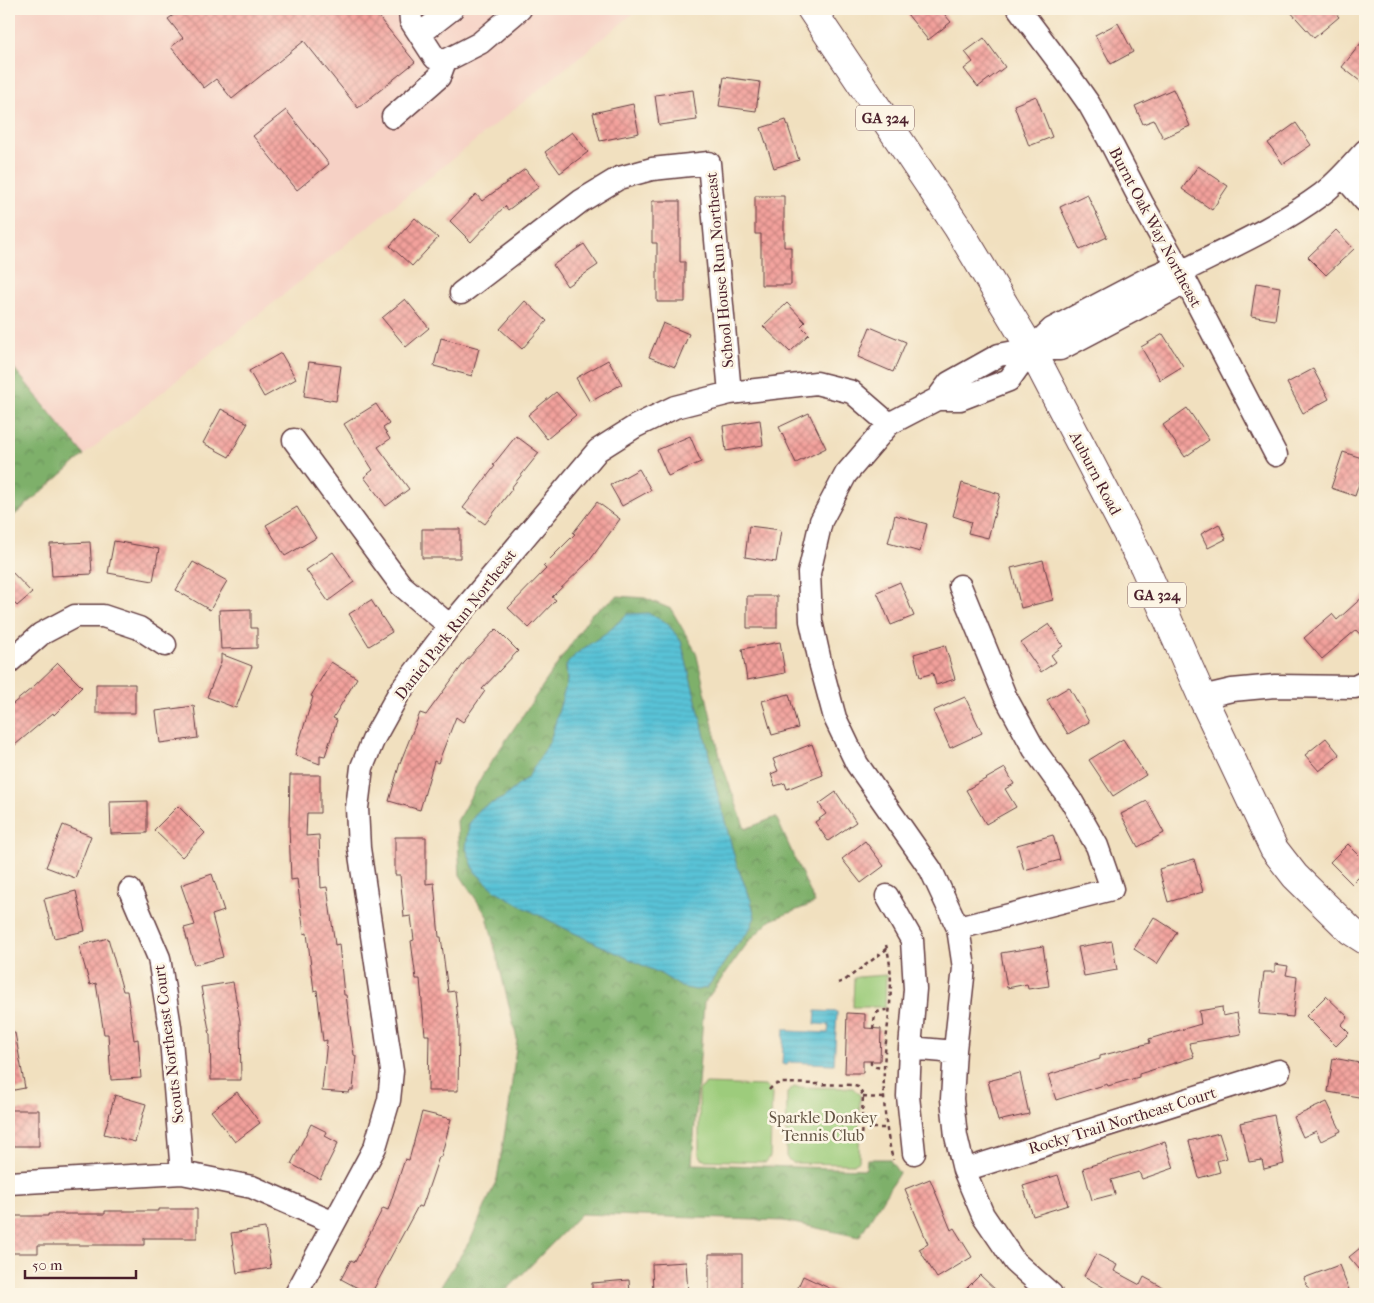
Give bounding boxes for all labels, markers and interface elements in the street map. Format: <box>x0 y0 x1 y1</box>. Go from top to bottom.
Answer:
road number: GA 324 <box>856 106 914 130</box>
street label: Burnt Oak Way Northeast <box>1105 144 1206 311</box>
street label: School House Run Northeast <box>701 171 738 369</box>
street label: Auburn Road <box>1065 427 1126 518</box>
street label: Daniel Park Run Northeast <box>391 545 520 703</box>
road number: GA 324 <box>1128 582 1186 608</box>
street label: Scouts Northeast Court <box>149 963 188 1124</box>
street label: Rocky Trail Northeast Court <box>1026 1083 1219 1158</box>
park label: Sparkle Donkey Tennis Club <box>769 1108 878 1145</box>
scale bar <box>25 1248 136 1280</box>
text: 50 m <box>32 1256 63 1274</box>

